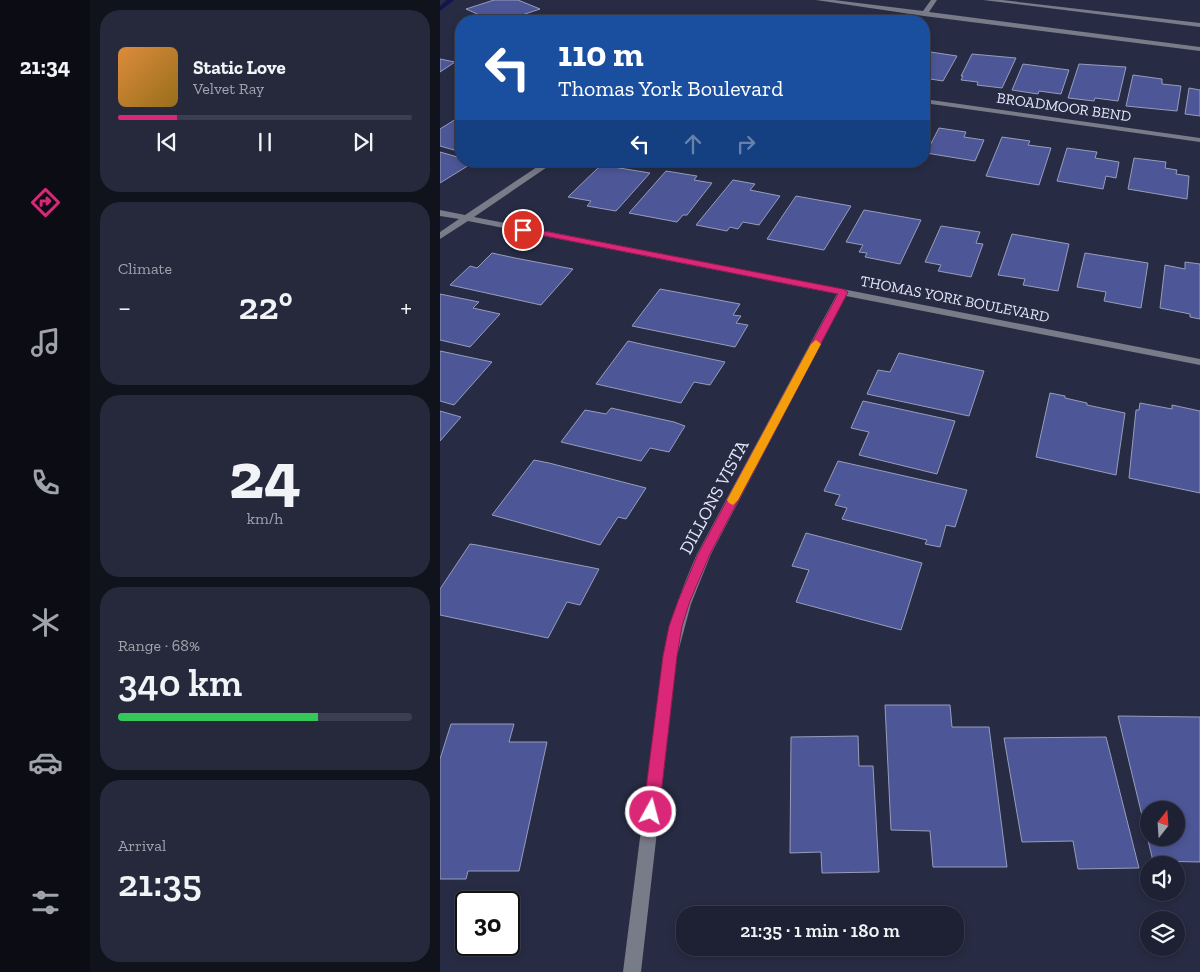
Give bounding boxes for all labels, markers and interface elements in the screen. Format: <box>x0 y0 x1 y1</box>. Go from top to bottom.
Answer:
text: 110 m <box>558 33 644 75</box>
icon: left <box>475 35 540 100</box>
text: 21:34 <box>20 53 70 80</box>
text: Static Love <box>193 56 286 79</box>
text: Thomas York Boulevard <box>558 75 783 102</box>
text: Velvet Ray <box>193 79 264 98</box>
street label: BROADMOOR BEND <box>996 89 1132 125</box>
icon: previous <box>153 128 181 156</box>
icon: pause <box>251 128 279 156</box>
icon: next <box>349 128 377 156</box>
icon: left <box>626 130 654 158</box>
icon: ahead <box>679 130 707 158</box>
icon: right <box>732 130 760 158</box>
icon: directions <box>28 185 63 220</box>
pin <box>502 209 544 251</box>
icon: arrive <box>509 216 537 244</box>
text: Climate <box>118 259 172 278</box>
street label: THOMAS YORK BOULEVARD <box>859 272 1051 326</box>
text: 22° <box>238 283 293 329</box>
text: − <box>118 291 131 324</box>
text: + <box>400 291 412 324</box>
icon: music <box>28 325 63 360</box>
street label: DILLONS VISTA <box>675 436 753 558</box>
text: 24 <box>229 437 301 515</box>
icon: phone <box>28 465 63 500</box>
text: km/h <box>247 509 283 528</box>
icon: climate <box>28 605 63 640</box>
text: Range · 68% <box>118 636 200 655</box>
text: 340 km <box>118 660 242 706</box>
icon: car <box>28 745 63 780</box>
position arrow <box>624 785 676 837</box>
north arrow <box>1140 801 1185 846</box>
map controls <box>1140 801 1185 956</box>
text: Arrival <box>118 836 166 855</box>
button: sound <box>1140 856 1185 901</box>
text: 21:35 <box>118 860 202 906</box>
icon: filters <box>28 885 63 920</box>
speed limit sign: 30 <box>455 891 520 956</box>
button: layers <box>1140 911 1185 956</box>
text: 21:35 · 1 min · 180 m <box>740 919 900 942</box>

